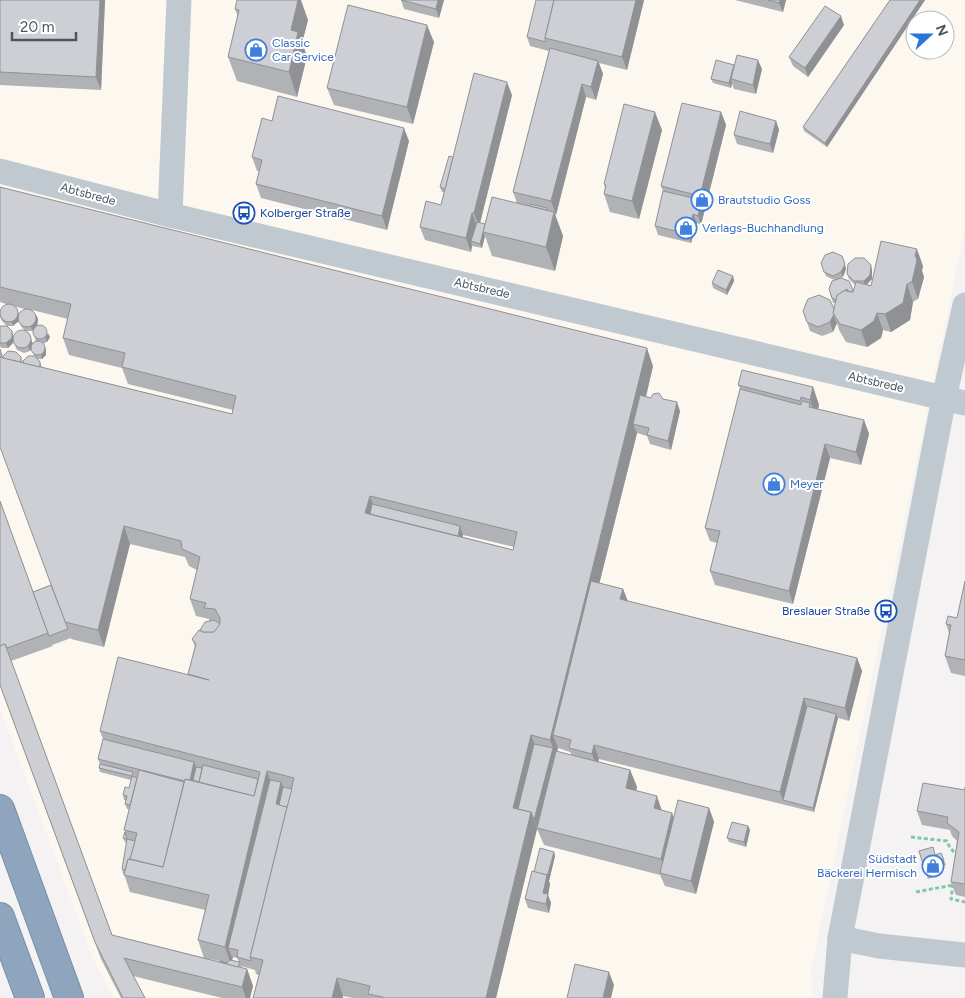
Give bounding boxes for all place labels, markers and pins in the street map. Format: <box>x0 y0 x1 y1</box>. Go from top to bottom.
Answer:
place label: Classic Car Service <box>272 36 334 64</box>
shop icon: Classic Car Service <box>244 38 268 62</box>
shop icon: Brautstudio Goss <box>690 188 714 212</box>
place label: Brautstudio Goss <box>718 193 811 207</box>
bus stop icon: Kolberger Straße <box>232 201 256 225</box>
place label: Kolberger Straße <box>260 206 351 220</box>
shop icon: Verlags-Buchhandlung <box>674 216 698 240</box>
place label: Verlags-Buchhandlung <box>702 221 824 235</box>
shop icon: Meyer <box>762 472 786 496</box>
place label: Meyer <box>790 477 823 491</box>
bus stop icon: Breslauer Straße <box>874 599 898 623</box>
place label: Breslauer Straße <box>782 604 870 618</box>
place label: Südstadt Bäckerei Hermisch <box>817 852 917 880</box>
shop icon: Südstadt Bäckerei Hermisch <box>921 854 945 878</box>

